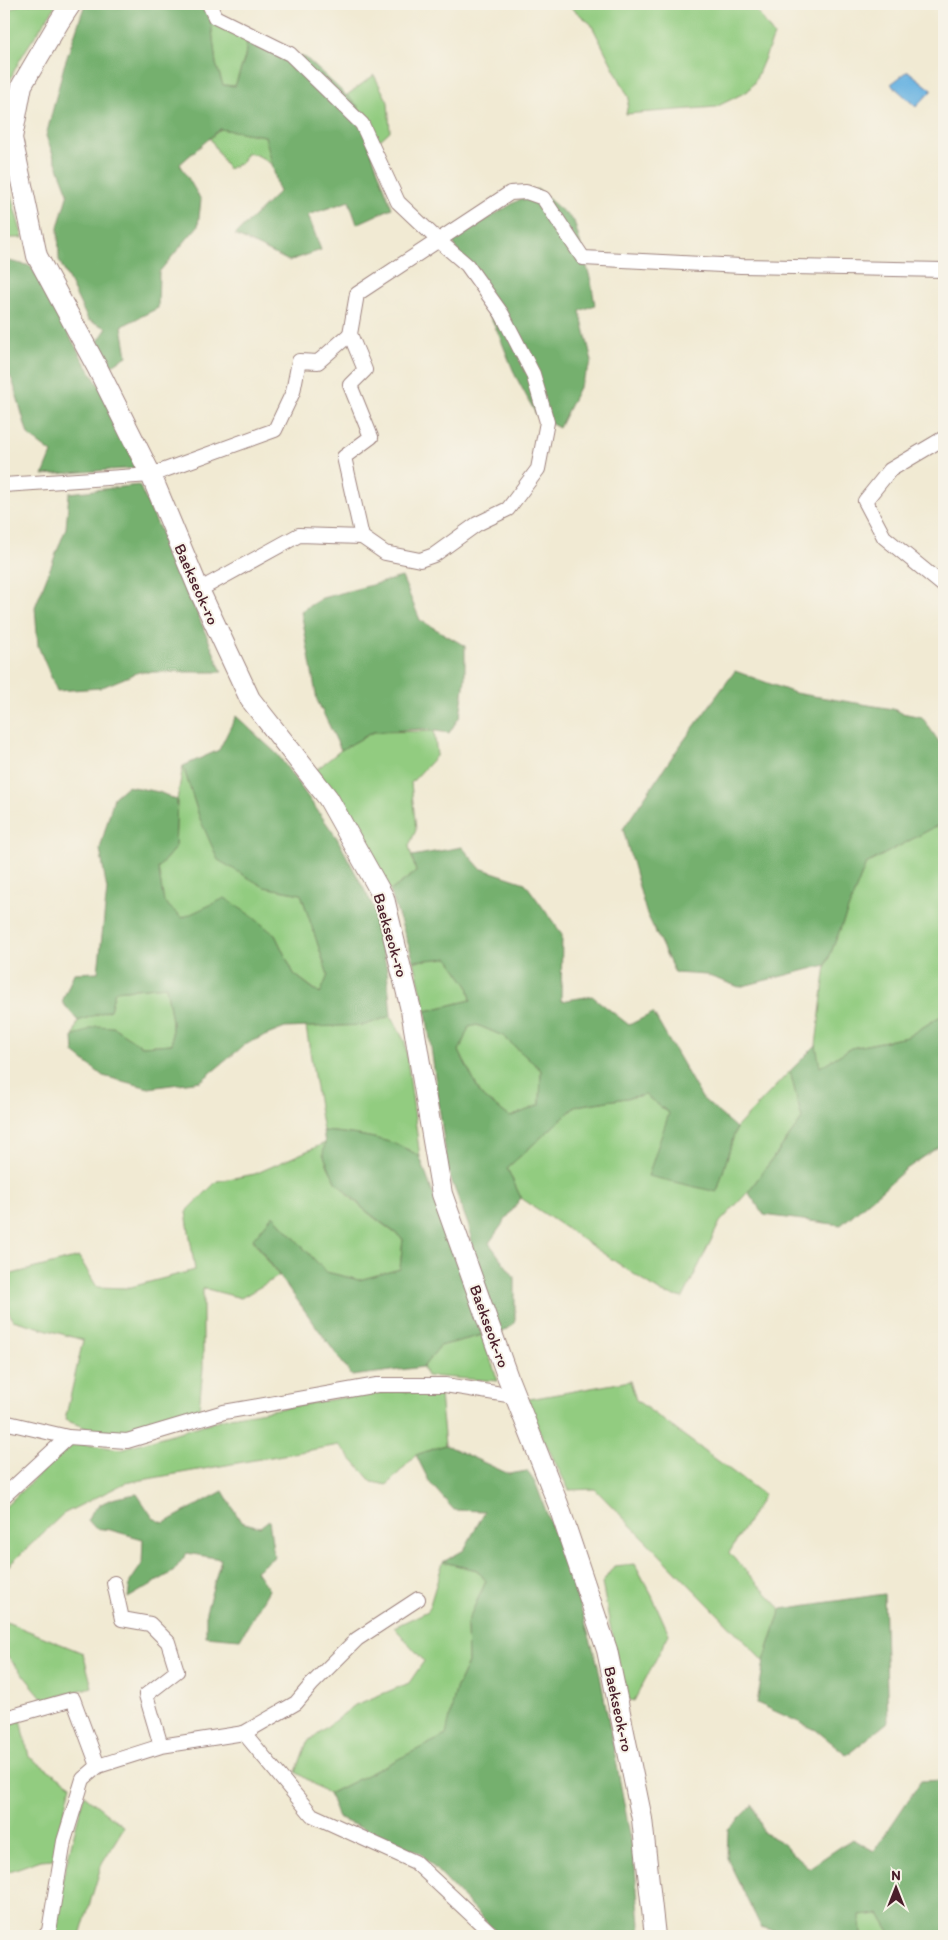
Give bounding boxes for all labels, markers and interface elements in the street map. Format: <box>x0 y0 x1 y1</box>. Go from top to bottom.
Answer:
street label: Baekseok-ro <box>170 541 223 628</box>
street label: Baekseok-ro <box>369 891 412 979</box>
street label: Baekseok-ro <box>466 1282 513 1370</box>
street label: Baekseok-ro <box>600 1665 637 1754</box>
north arrow <box>870 1862 920 1912</box>
text: N <box>891 1867 901 1884</box>

